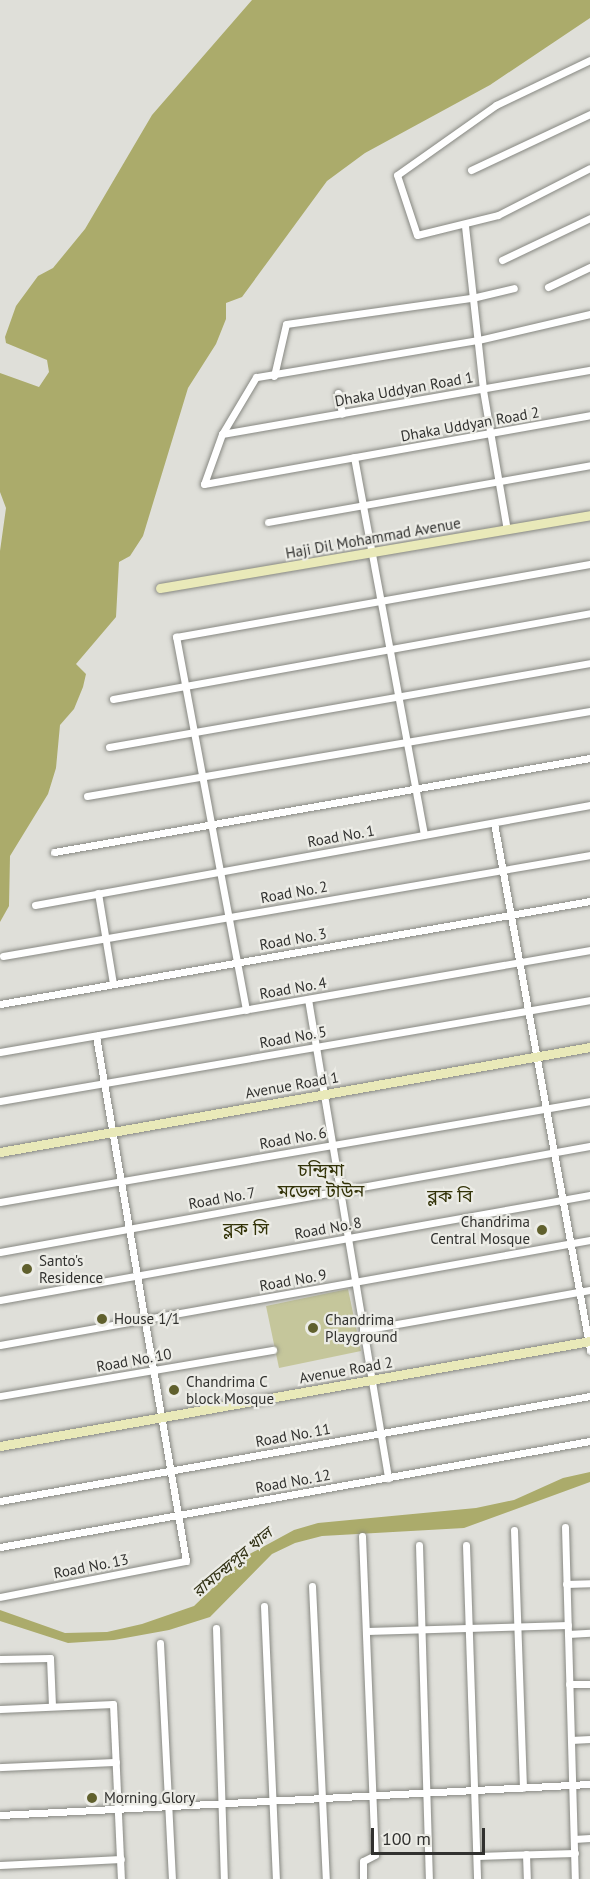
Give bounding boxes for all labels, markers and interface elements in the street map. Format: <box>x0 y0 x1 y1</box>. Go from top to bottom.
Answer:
street label: Dhaka Uddyan Road 1 <box>333 368 475 410</box>
street label: Dhaka Uddyan Road 2 <box>399 403 541 445</box>
street label: Haji Dil Mohammad Avenue <box>284 514 462 562</box>
street label: Road No. 1 <box>305 821 377 851</box>
street label: Road No. 2 <box>258 877 330 907</box>
street label: Road No. 3 <box>257 924 329 954</box>
street label: Road No. 4 <box>257 973 329 1003</box>
street label: Road No. 5 <box>257 1022 329 1052</box>
street label: Avenue Road 1 <box>244 1068 340 1102</box>
street label: Road No. 6 <box>257 1123 329 1153</box>
district label: চন্দ্রিমা মডেল টাউন <box>278 1160 364 1202</box>
street label: Road No. 7 <box>186 1183 258 1213</box>
district label: ব্লক বি <box>427 1185 473 1207</box>
place label: Chandrima Central Mosque <box>430 1212 530 1247</box>
street label: Road No. 8 <box>292 1213 364 1243</box>
district label: ব্লক সি <box>223 1218 269 1240</box>
marker: Chandrima Central Mosque <box>535 1223 549 1237</box>
place label: Santo's Residence <box>39 1251 103 1286</box>
marker: Santo's Residence <box>20 1262 34 1276</box>
street label: Road No. 9 <box>257 1265 329 1295</box>
place label: House 1/1 <box>114 1310 180 1328</box>
place label: Chandrima Playground <box>325 1310 398 1345</box>
marker: House 1/1 <box>95 1312 109 1326</box>
marker: Chandrima Playground <box>306 1321 320 1335</box>
street label: Road No. 10 <box>94 1344 174 1376</box>
street label: Avenue Road 2 <box>298 1353 394 1387</box>
place label: Chandrima C block Mosque <box>186 1372 274 1407</box>
marker: Chandrima C block Mosque <box>167 1383 181 1397</box>
street label: Road No. 11 <box>253 1419 333 1451</box>
street label: Road No. 12 <box>253 1465 333 1497</box>
water label: রামচন্দ্রপুর খাল <box>188 1523 276 1601</box>
street label: Road No. 13 <box>51 1550 131 1582</box>
place label: Morning Glory <box>104 1789 195 1807</box>
marker: Morning Glory <box>85 1791 99 1805</box>
scale bar <box>374 1816 488 1854</box>
text: 100 m <box>382 1827 431 1850</box>

